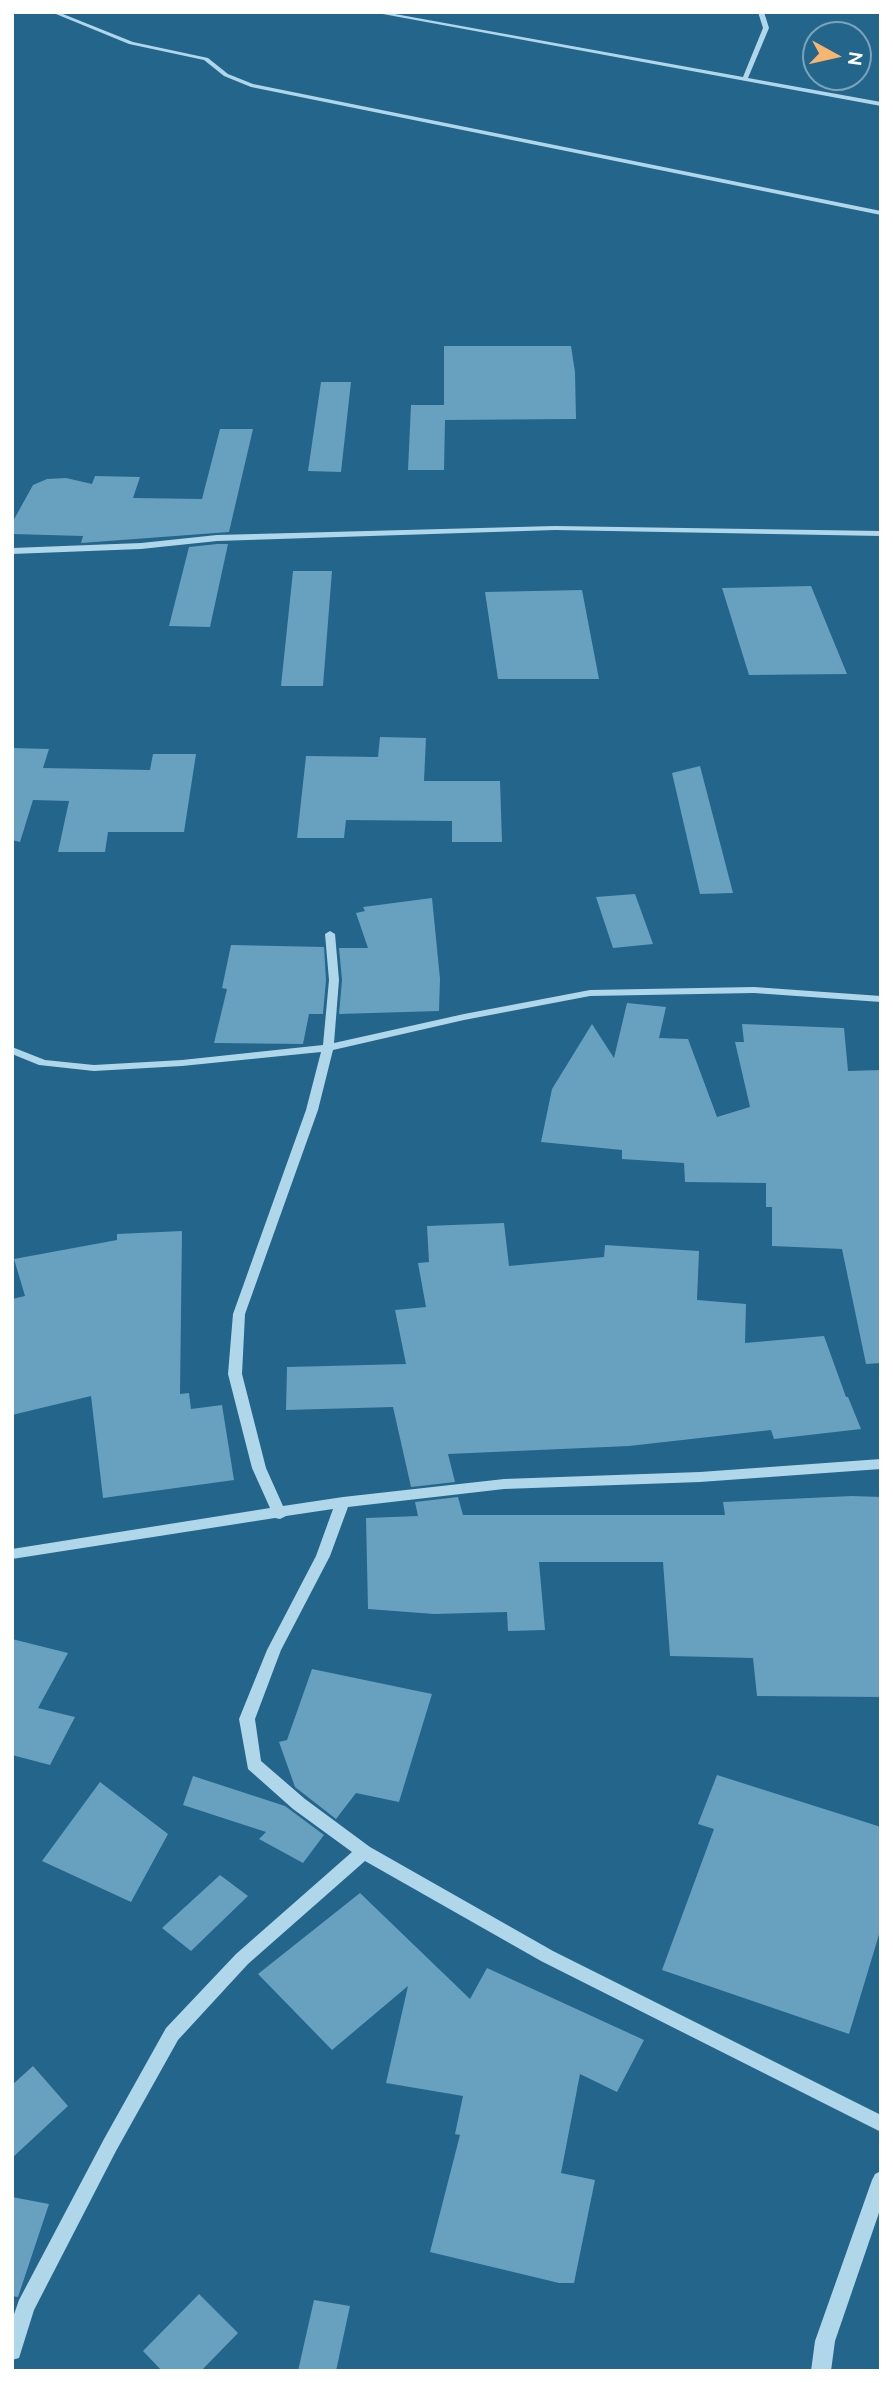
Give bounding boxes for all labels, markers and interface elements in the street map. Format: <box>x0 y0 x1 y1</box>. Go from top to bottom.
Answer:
north arrow <box>802 21 872 91</box>
text: N <box>844 50 868 67</box>

